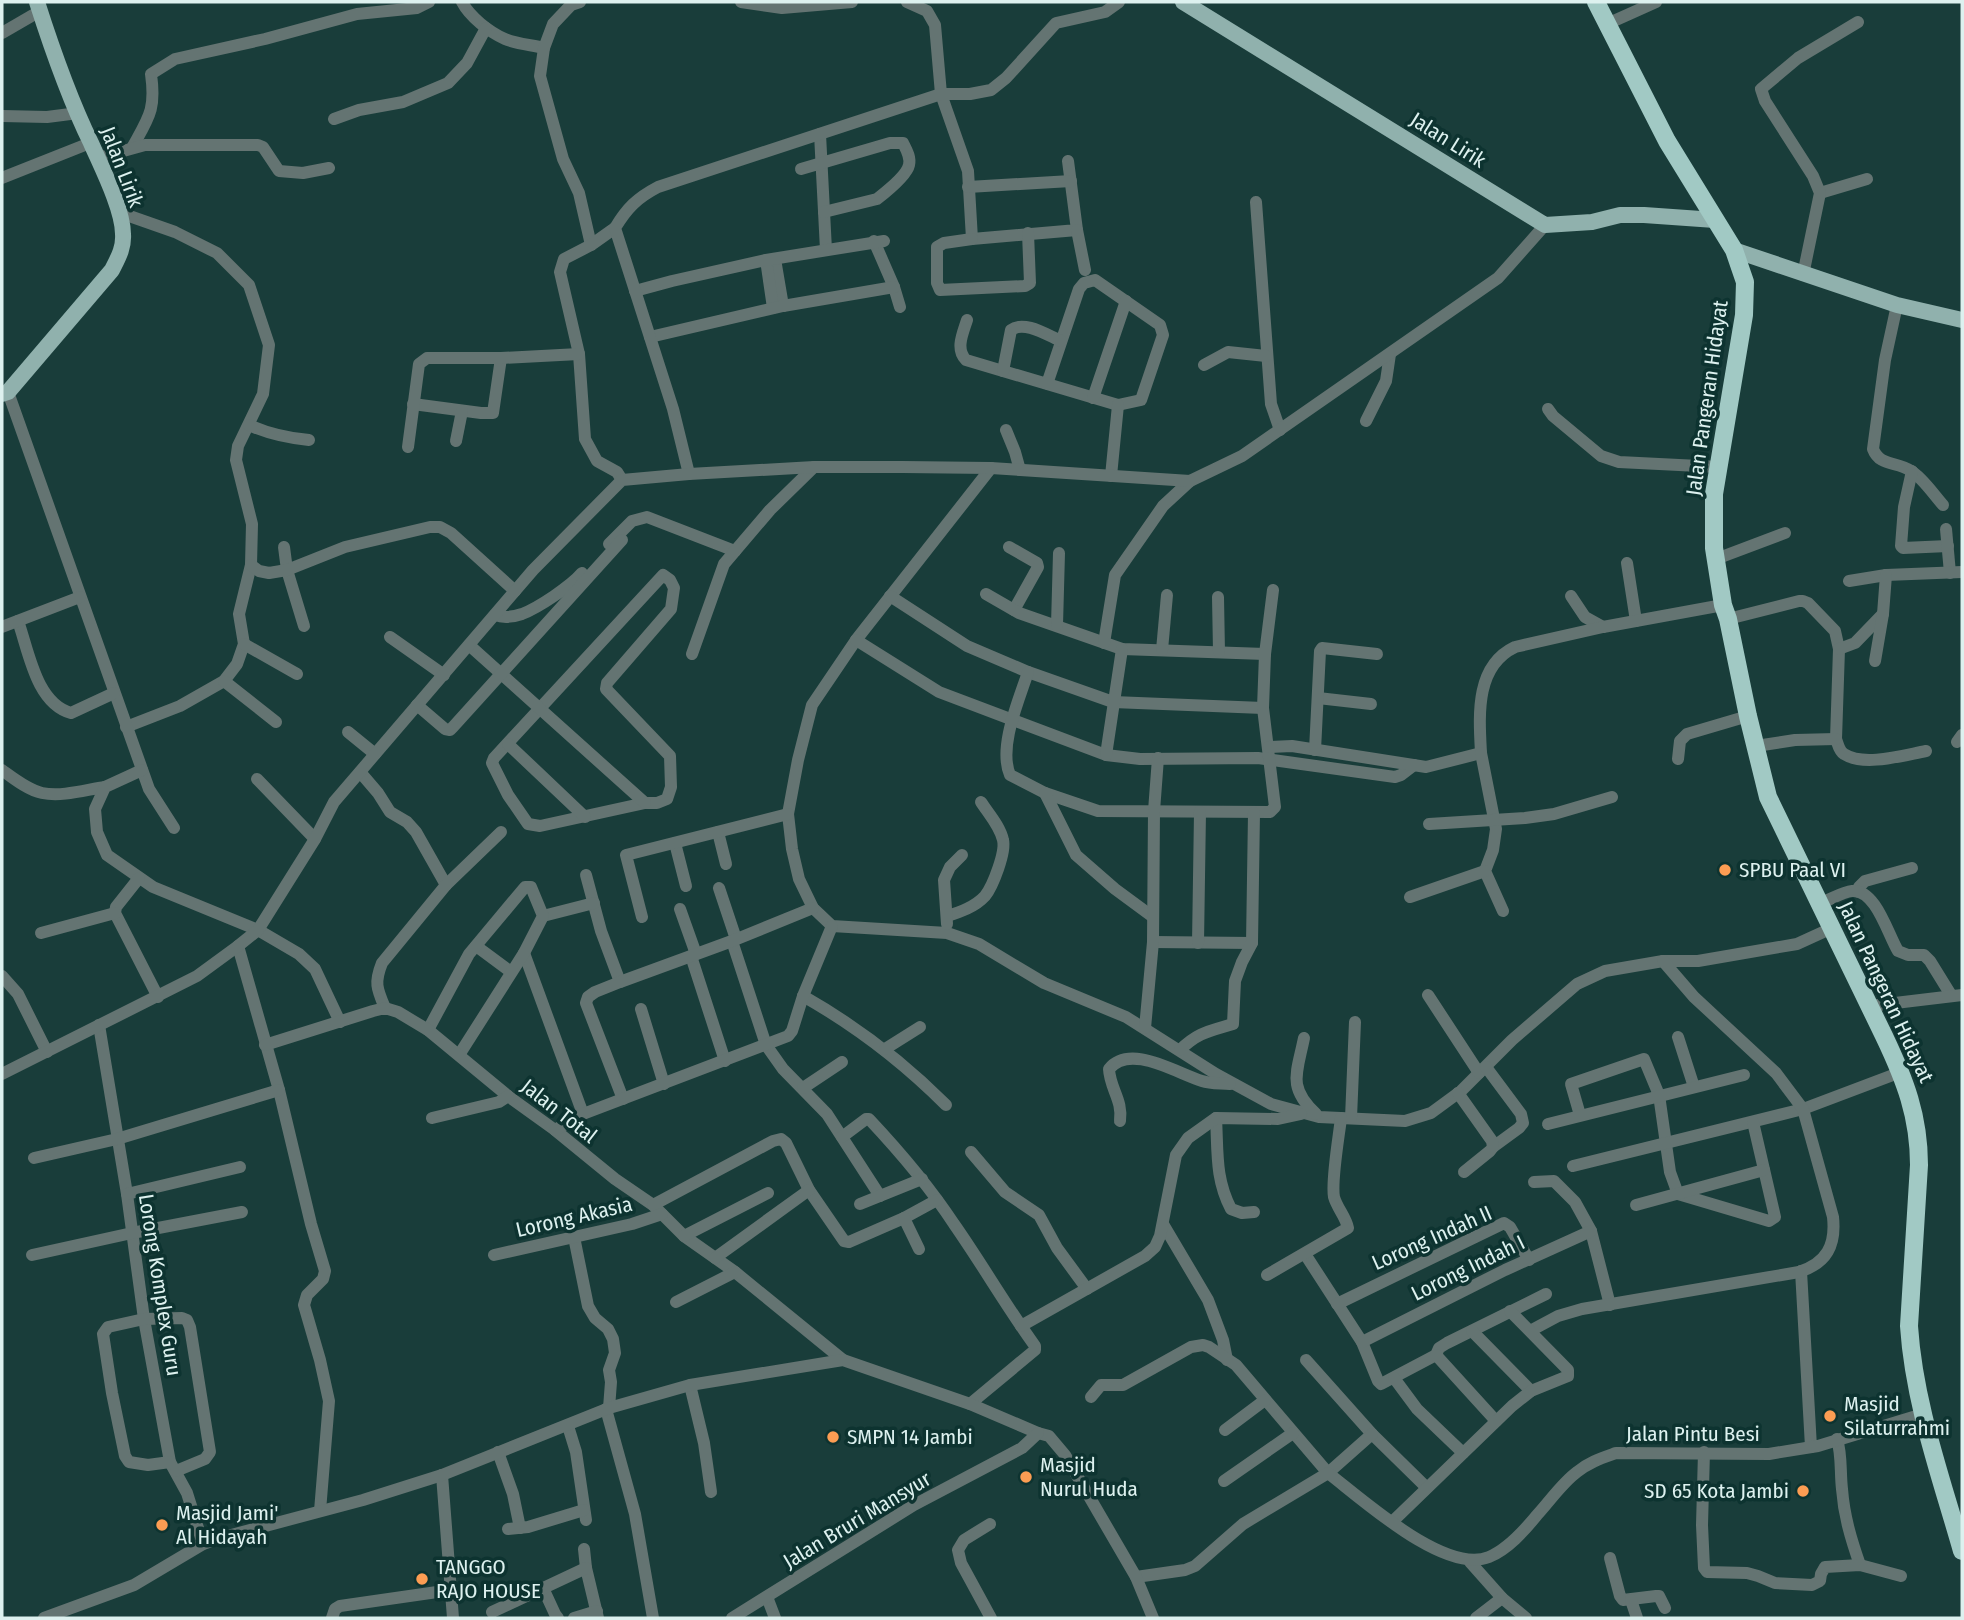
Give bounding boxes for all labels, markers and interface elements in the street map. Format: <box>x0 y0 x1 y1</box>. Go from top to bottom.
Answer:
street label: Jalan Lirik <box>1405 107 1491 174</box>
street label: Jalan Lirik <box>95 123 149 211</box>
street label: Jalan Pangeran Hidayat <box>1680 298 1734 497</box>
place label: SPBU Paal VI <box>1739 857 1846 883</box>
marker: SPBU Paal VI <box>1717 862 1733 878</box>
street label: Jalan Pangeran Hidayat <box>1833 897 1939 1087</box>
street label: Jalan Total <box>516 1073 603 1149</box>
street label: Lorong Akasia <box>513 1191 635 1243</box>
street label: Lorong Komplex Guru <box>133 1192 187 1378</box>
street label: Lorong Indah II <box>1368 1200 1496 1276</box>
street label: Lorong Indah I <box>1407 1230 1529 1306</box>
place label: Masjid Silaturrahmi <box>1844 1391 1950 1441</box>
marker: Masjid Silaturrahmi <box>1822 1408 1838 1424</box>
street label: Jalan Pintu Besi <box>1626 1421 1760 1447</box>
place label: SMPN 14 Jambi <box>847 1424 973 1450</box>
marker: SMPN 14 Jambi <box>825 1429 841 1445</box>
place label: Masjid Nurul Huda <box>1040 1452 1138 1502</box>
street label: Jalan Bruri Mansyur <box>778 1465 936 1574</box>
marker: Masjid Nurul Huda <box>1018 1469 1034 1485</box>
place label: SD 65 Kota Jambi <box>1644 1478 1789 1504</box>
marker: SD 65 Kota Jambi <box>1795 1483 1811 1499</box>
place label: Masjid Jami' Al Hidayah <box>176 1500 279 1550</box>
marker: Masjid Jami' Al Hidayah <box>154 1517 170 1533</box>
place label: TANGGO RAJO HOUSE <box>436 1554 541 1604</box>
marker: TANGGO RAJO HOUSE <box>414 1571 430 1587</box>

